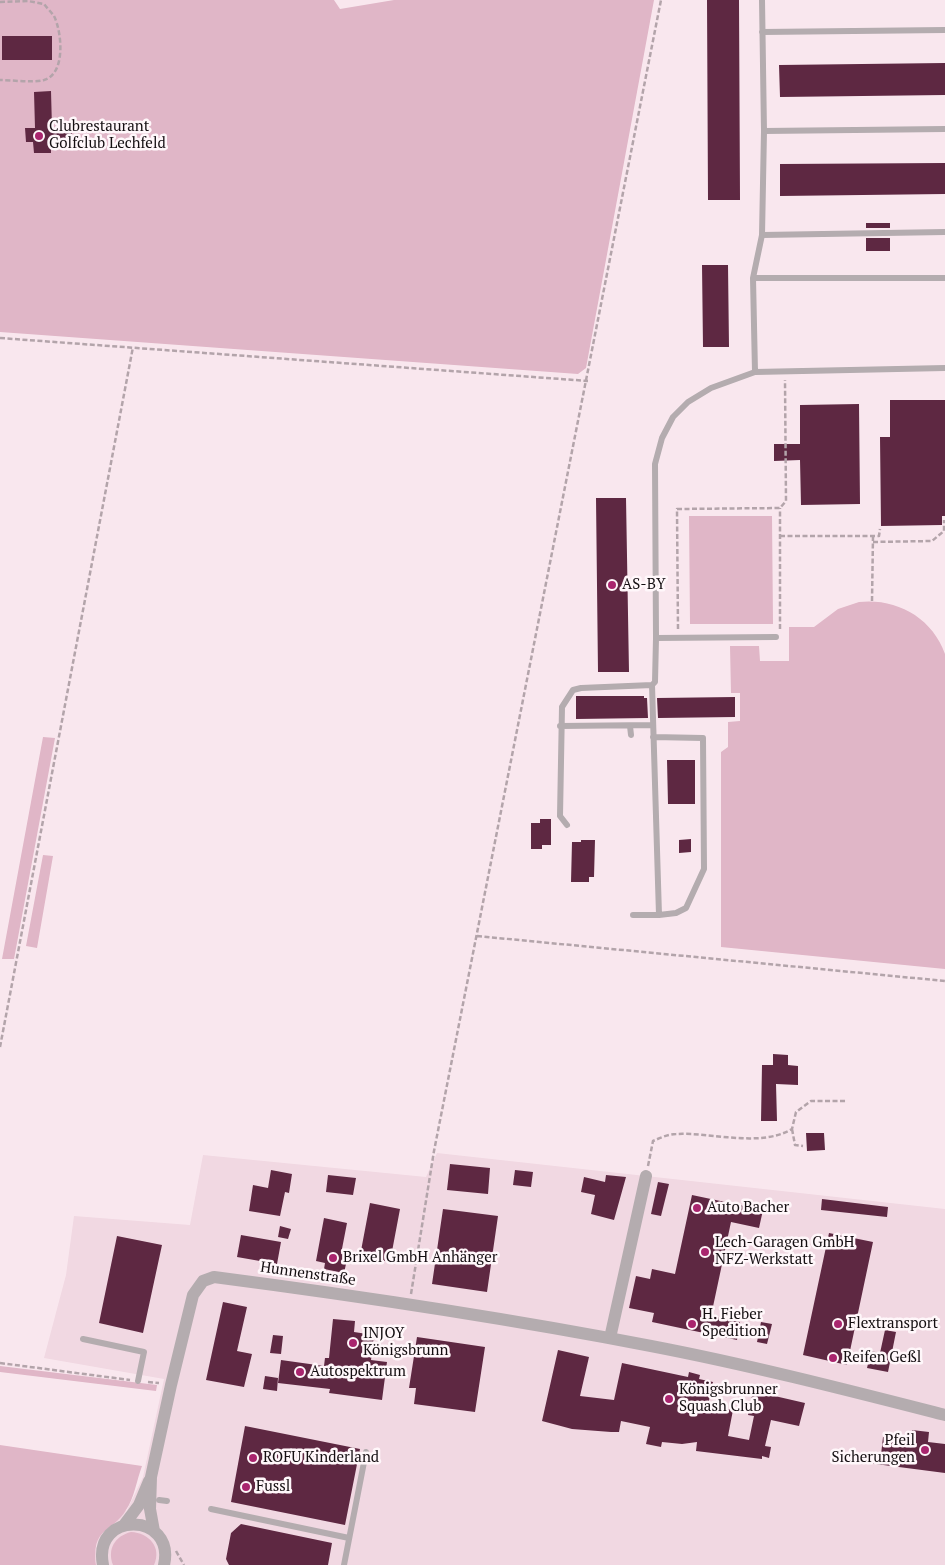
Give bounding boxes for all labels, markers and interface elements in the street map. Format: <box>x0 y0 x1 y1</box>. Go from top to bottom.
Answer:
place label: Clubrestaurant Golfclub Lechfeld <box>49 118 166 153</box>
marker: Clubrestaurant Golfclub Lechfeld <box>33 130 45 142</box>
place label: AS-BY <box>622 576 666 594</box>
marker: AS-BY <box>606 579 618 591</box>
place label: Auto Bacher <box>707 1199 789 1217</box>
marker: Auto Bacher <box>691 1202 703 1214</box>
place label: Lech-Garagen GmbH NFZ-Werkstatt <box>715 1234 855 1269</box>
marker: Lech-Garagen GmbH NFZ-Werkstatt <box>699 1246 711 1258</box>
place label: Brixel GmbH Anhänger <box>343 1249 497 1267</box>
marker: Brixel GmbH Anhänger <box>327 1252 339 1264</box>
street label: Hunnenstraße <box>259 1258 357 1290</box>
place label: H. Fieber Spedition <box>702 1306 766 1341</box>
place label: Flextransport <box>848 1315 938 1333</box>
marker: H. Fieber Spedition <box>686 1318 698 1330</box>
marker: Flextransport <box>832 1318 844 1330</box>
place label: INJOY Königsbrunn <box>363 1325 448 1360</box>
marker: INJOY Königsbrunn <box>347 1337 359 1349</box>
place label: Reifen Geßl <box>843 1349 921 1367</box>
marker: Reifen Geßl <box>827 1352 839 1364</box>
place label: Autospektrum <box>310 1363 406 1381</box>
marker: Autospektrum <box>294 1366 306 1378</box>
place label: Königsbrunner Squash Club <box>679 1381 778 1416</box>
marker: Königsbrunner Squash Club <box>663 1393 675 1405</box>
place label: Pfeil Sicherungen <box>831 1432 915 1467</box>
marker: Pfeil Sicherungen <box>919 1444 931 1456</box>
place label: ROFU Kinderland <box>263 1449 379 1467</box>
marker: ROFU Kinderland <box>247 1452 259 1464</box>
place label: Fussl <box>256 1478 290 1496</box>
marker: Fussl <box>240 1481 252 1493</box>

